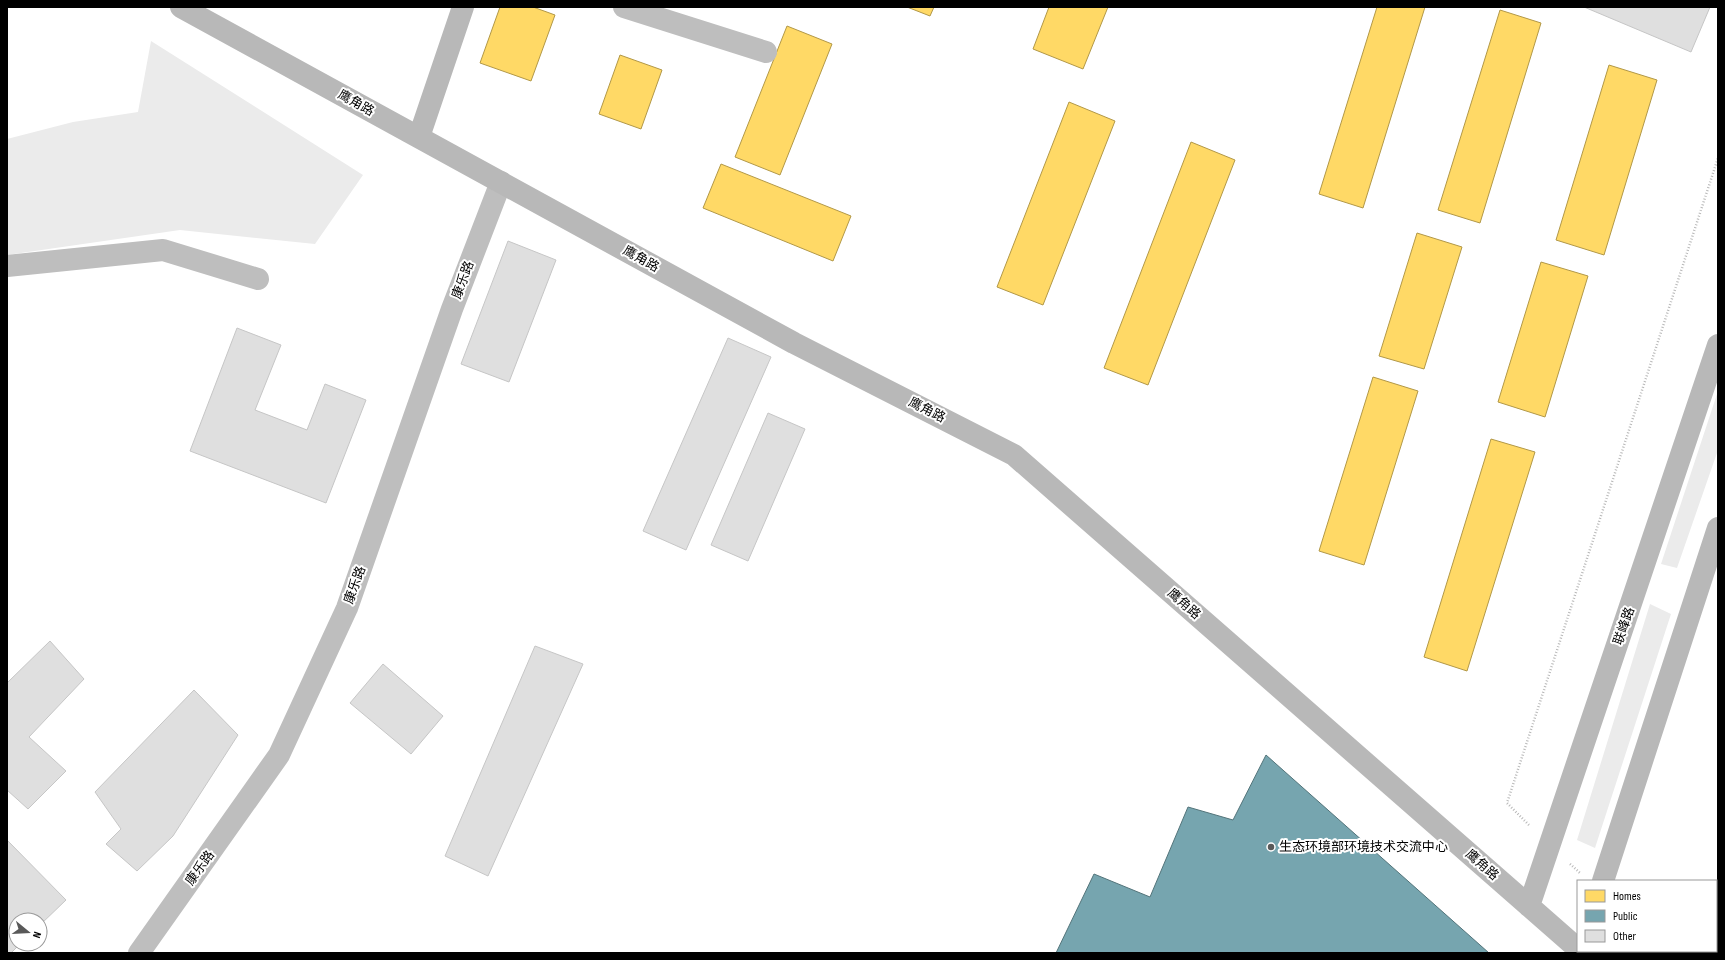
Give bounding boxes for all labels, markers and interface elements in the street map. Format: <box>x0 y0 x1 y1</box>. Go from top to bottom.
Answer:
street label: 鹰角路 <box>335 87 377 119</box>
street label: 鹰角路 <box>620 243 662 275</box>
street label: 康乐路 <box>449 259 477 301</box>
street label: 鹰角路 <box>906 394 948 426</box>
street label: 康乐路 <box>341 564 369 606</box>
street label: 鹰角路 <box>1164 585 1204 623</box>
street label: 联峰路 <box>1610 605 1638 647</box>
place label: 生态环境部环境技术交流中心 <box>1279 839 1448 855</box>
marker: 生态环境部环境技术交流中心 <box>1266 842 1276 852</box>
street label: 鹰角路 <box>1462 846 1502 884</box>
street label: 康乐路 <box>182 848 218 888</box>
legend <box>1577 880 1717 952</box>
text: Homes <box>1613 889 1641 904</box>
text: Public <box>1613 909 1638 924</box>
north arrow <box>8 912 48 952</box>
text: Other <box>1613 929 1637 944</box>
text: N <box>30 930 44 940</box>

